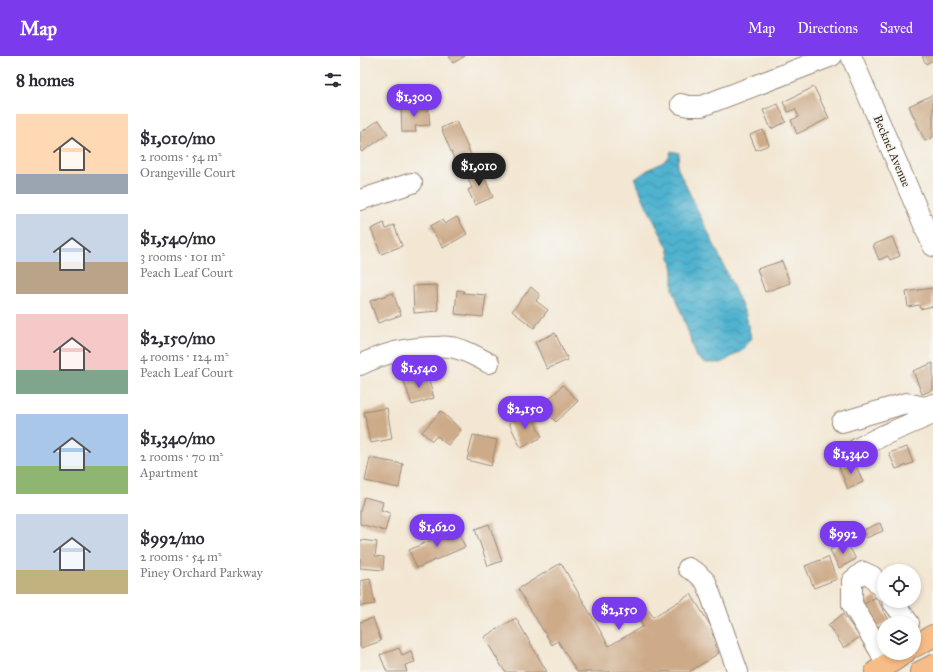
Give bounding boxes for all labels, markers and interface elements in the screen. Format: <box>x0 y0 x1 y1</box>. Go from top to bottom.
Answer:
text: Map <box>20 17 57 40</box>
text: Map <box>748 20 775 37</box>
text: Directions <box>797 20 858 37</box>
text: Saved <box>880 20 913 37</box>
icon: filters <box>322 69 344 91</box>
text: 8 homes <box>16 70 74 91</box>
pin: $1,300 <box>381 84 447 118</box>
text: $1,300 <box>396 89 432 105</box>
street label: Becknel Avenue <box>871 113 913 189</box>
text: $1,010/mo <box>140 128 215 149</box>
icon: home <box>48 130 96 178</box>
text: 2 rooms · 54 m² <box>140 149 222 165</box>
pin: $1,010 <box>446 153 512 187</box>
text: $1,010 <box>461 158 497 174</box>
text: Orangeville Court <box>140 165 236 181</box>
text: $1,540/mo <box>140 228 215 249</box>
icon: home <box>48 230 96 278</box>
text: 3 rooms · 101 m² <box>140 249 225 265</box>
text: Peach Leaf Court <box>140 265 233 281</box>
text: $2,150/mo <box>140 328 215 349</box>
icon: home <box>48 330 96 378</box>
text: 4 rooms · 124 m² <box>140 349 229 365</box>
pin: $1,540 <box>386 355 452 389</box>
text: $1,540 <box>401 360 437 376</box>
text: Peach Leaf Court <box>140 365 233 381</box>
pin: $2,150 <box>492 396 558 430</box>
text: $2,150 <box>507 401 543 417</box>
text: $1,340/mo <box>140 428 215 449</box>
icon: home <box>48 430 96 478</box>
pin: $1,340 <box>818 441 884 475</box>
text: $1,340 <box>833 446 869 462</box>
text: 2 rooms · 70 m² <box>140 449 223 465</box>
text: Apartment <box>140 465 198 481</box>
pin: $1,620 <box>404 514 470 548</box>
text: $1,620 <box>419 519 455 535</box>
pin: $992 <box>819 521 867 555</box>
text: $992 <box>829 526 857 542</box>
text: $992/mo <box>140 528 204 549</box>
icon: home <box>48 530 96 578</box>
text: 2 rooms · 54 m² <box>140 549 222 565</box>
map controls <box>877 564 921 660</box>
button: locate <box>877 564 921 608</box>
text: Piney Orchard Parkway <box>140 565 263 581</box>
pin: $2,150 <box>586 597 652 631</box>
text: $2,150 <box>601 602 637 618</box>
button: layers <box>877 616 921 660</box>

